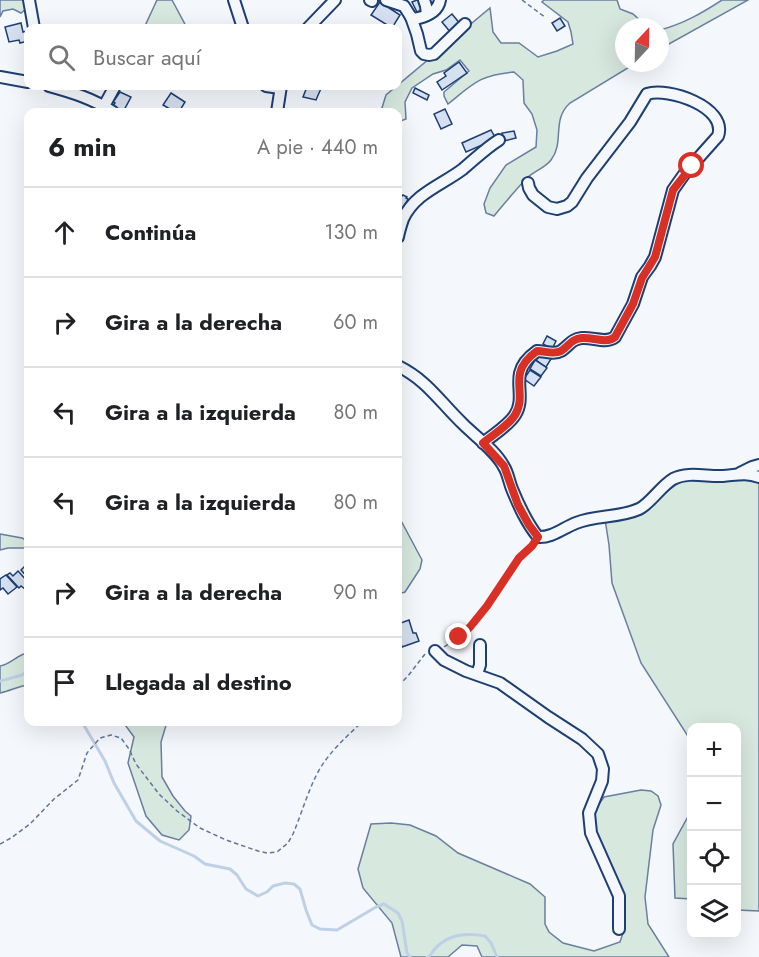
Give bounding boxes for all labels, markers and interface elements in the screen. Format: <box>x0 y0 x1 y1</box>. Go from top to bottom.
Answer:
north arrow <box>615 18 669 72</box>
search box <box>24 24 402 90</box>
icon: search <box>45 41 78 74</box>
text: Buscar aquí <box>93 41 201 73</box>
text: 6 min <box>48 128 117 166</box>
text: A pie · 440 m <box>257 133 378 162</box>
route start <box>678 152 704 178</box>
icon: ahead <box>48 216 81 249</box>
text: Continúa <box>105 216 196 248</box>
text: 130 m <box>324 218 378 247</box>
icon: right <box>48 306 81 339</box>
text: Gira a la derecha <box>105 306 282 338</box>
text: 60 m <box>333 308 378 337</box>
icon: left <box>48 396 81 429</box>
text: Gira a la izquierda <box>105 396 296 428</box>
text: 80 m <box>333 398 378 427</box>
icon: left <box>48 486 81 519</box>
text: Gira a la izquierda <box>105 486 296 518</box>
text: 80 m <box>333 488 378 517</box>
icon: right <box>48 576 81 609</box>
text: Gira a la derecha <box>105 576 282 608</box>
text: 90 m <box>333 578 378 607</box>
route end <box>445 623 471 649</box>
icon: arrive <box>48 666 81 699</box>
text: Llegada al destino <box>105 666 292 698</box>
map controls <box>687 723 741 939</box>
button: + <box>687 723 741 777</box>
button: − <box>687 777 741 831</box>
button: locate <box>687 831 741 885</box>
button: layers <box>687 885 741 939</box>

